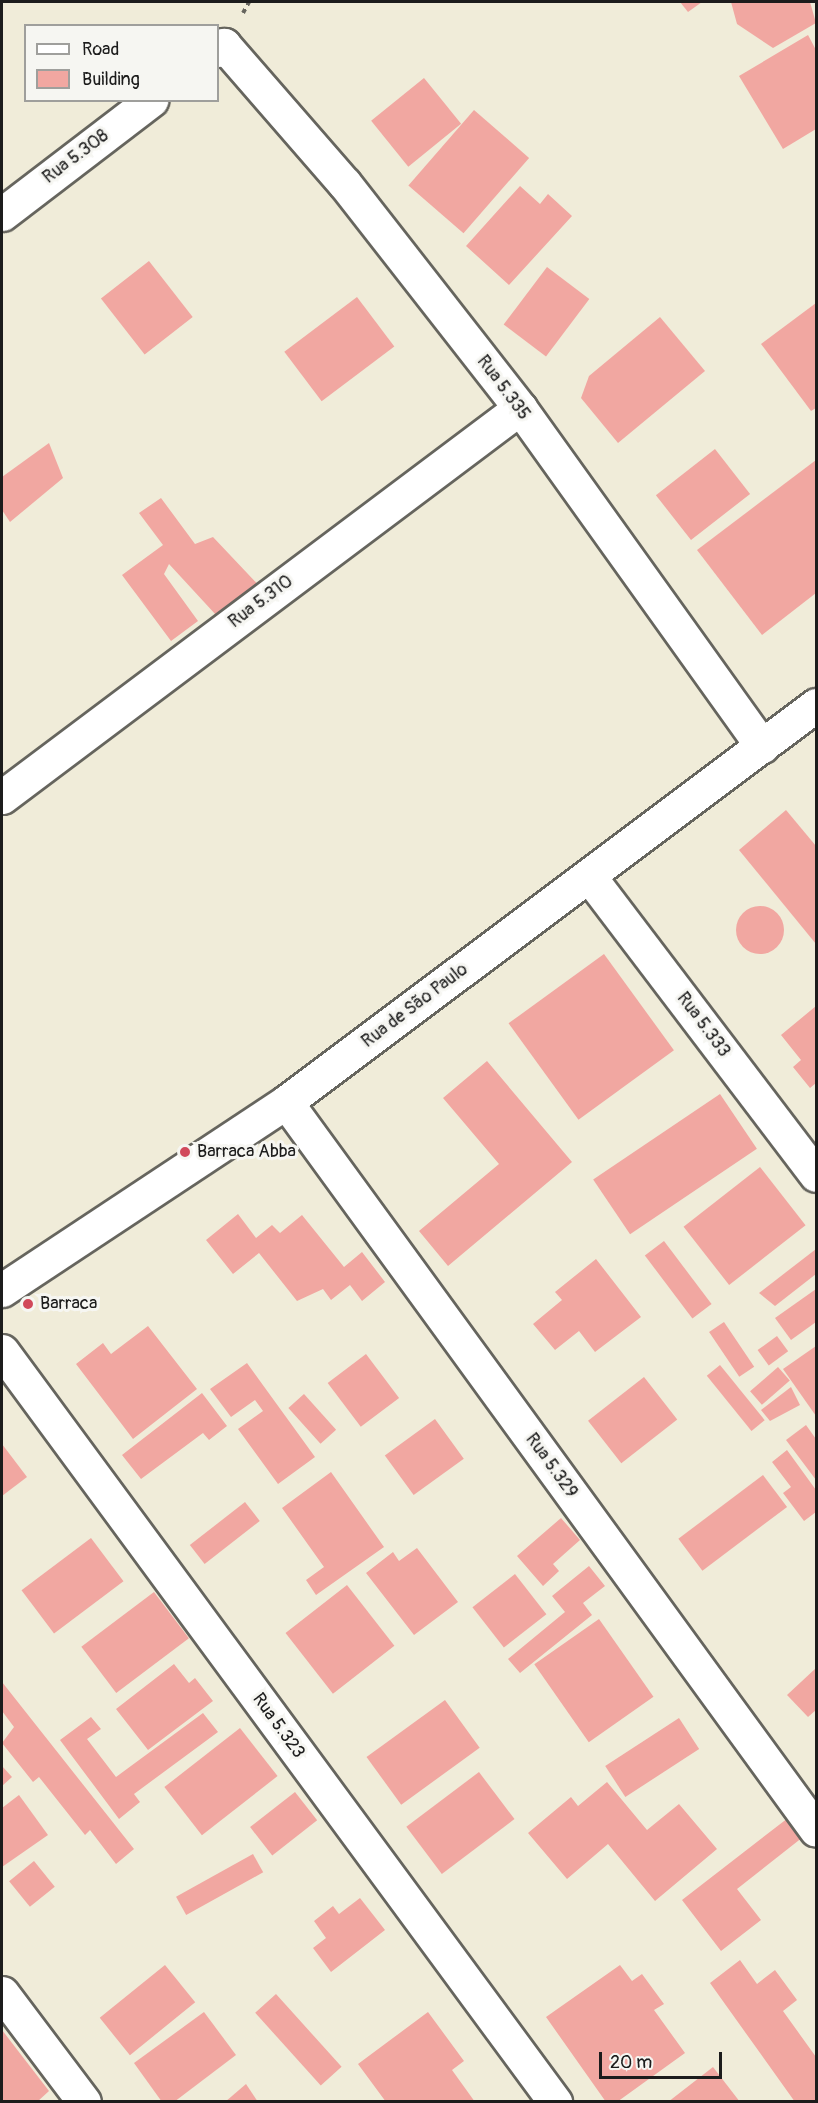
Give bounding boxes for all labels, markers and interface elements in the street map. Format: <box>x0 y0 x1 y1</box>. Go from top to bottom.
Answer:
legend <box>24 24 219 102</box>
text: Road <box>82 38 119 61</box>
text: Building <box>82 68 140 91</box>
street label: Rua 5.308 <box>39 125 113 189</box>
street label: Rua 5.335 <box>472 351 534 425</box>
street label: Rua 5.310 <box>225 571 297 633</box>
street label: Rua de São Paulo <box>358 959 472 1053</box>
street label: Rua 5.333 <box>672 988 734 1062</box>
place label: Barraca Abba <box>197 1141 296 1163</box>
marker: Barraca Abba <box>178 1145 192 1159</box>
place label: Barraca <box>40 1293 97 1315</box>
marker: Barraca <box>21 1297 35 1311</box>
street label: Rua 5.329 <box>520 1429 582 1503</box>
street label: Rua 5.323 <box>247 1689 309 1763</box>
scale bar <box>602 2040 725 2078</box>
text: 20 m <box>610 2051 652 2074</box>

